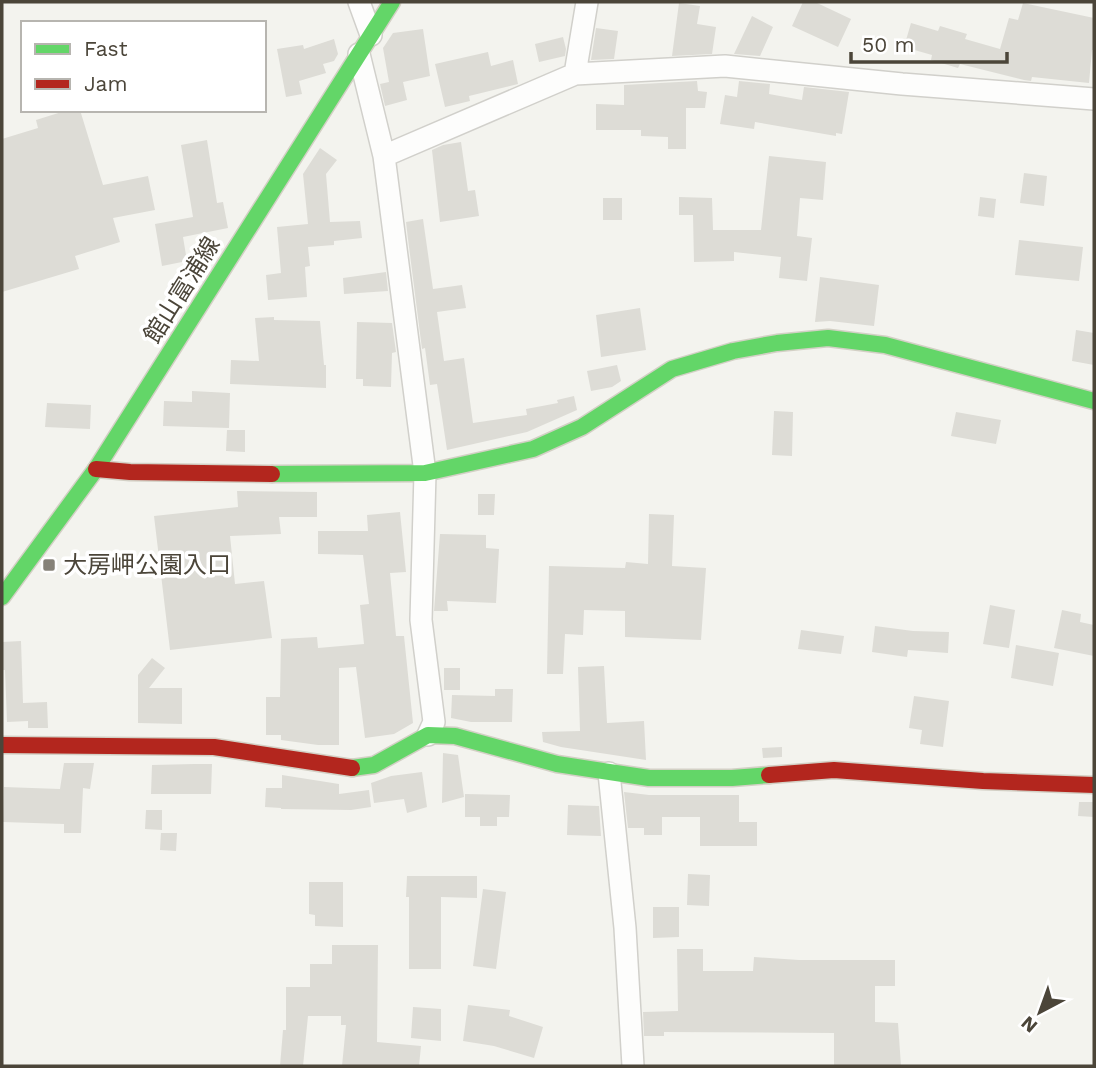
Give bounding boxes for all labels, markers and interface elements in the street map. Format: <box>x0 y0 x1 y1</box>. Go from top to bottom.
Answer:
legend <box>21 21 266 112</box>
scale bar <box>851 21 1007 65</box>
text: 50 m <box>862 32 914 57</box>
text: Fast <box>84 36 128 61</box>
text: Jam <box>84 71 127 96</box>
street label: 館山富浦線 <box>138 232 226 348</box>
place label: 大房岬公園入口 <box>63 551 231 579</box>
marker: 大房岬公園入口 <box>41 557 57 573</box>
north arrow <box>1005 977 1075 1047</box>
text: N <box>1016 1011 1042 1038</box>

